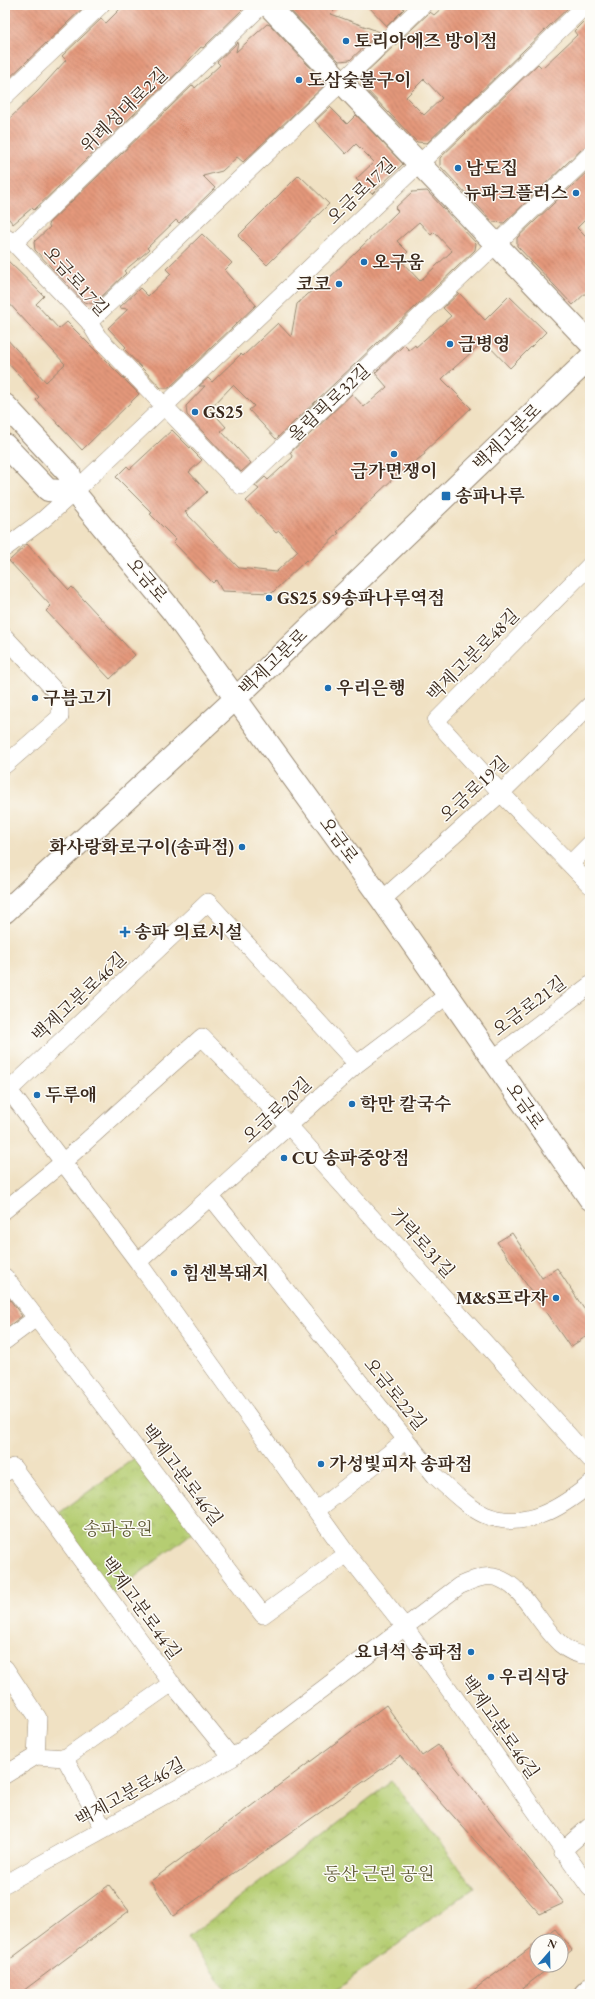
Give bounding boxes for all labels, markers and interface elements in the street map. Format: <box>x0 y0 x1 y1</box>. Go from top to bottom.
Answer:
place label: 토리아에즈 방이점 <box>354 29 497 52</box>
marker: 토리아에즈 방이점 <box>341 36 351 46</box>
street label: 위례성대로2길 <box>75 62 172 157</box>
place label: 도삼숯불구이 <box>307 68 411 91</box>
marker: 도삼숯불구이 <box>294 75 304 85</box>
street label: 오금로17길 <box>321 152 400 229</box>
place label: 남도집 <box>466 156 518 179</box>
marker: 남도집 <box>453 163 463 173</box>
place label: 뉴파크플러스 <box>464 181 569 204</box>
marker: 뉴파크플러스 <box>571 188 581 198</box>
street label: 오금로17길 <box>39 241 114 321</box>
place label: 오구움 <box>372 250 425 273</box>
marker: 오구움 <box>359 257 369 267</box>
place label: 코코 <box>296 272 332 295</box>
marker: 코코 <box>334 279 344 289</box>
place label: 금병영 <box>458 332 510 355</box>
marker: 금병영 <box>445 339 455 349</box>
street label: 올림픽로32길 <box>283 359 375 447</box>
street label: 백제고분로 <box>467 398 546 475</box>
place label: GS25 <box>203 400 244 423</box>
marker: GS25 <box>190 407 200 417</box>
marker: 금가면쟁이 <box>389 449 399 459</box>
place label: 금가면쟁이 <box>351 459 437 482</box>
place label: 송파나루 <box>455 484 525 507</box>
marker: 송파나루 <box>440 490 452 502</box>
street label: 오금로 <box>122 552 173 607</box>
place label: GS25 S9송파나루역점 <box>277 586 445 609</box>
marker: GS25 S9송파나루역점 <box>264 593 274 603</box>
street label: 백제고분로48길 <box>422 604 524 706</box>
street label: 백제고분로 <box>233 623 312 700</box>
place label: 우리은행 <box>336 676 406 699</box>
marker: 우리은행 <box>323 683 333 693</box>
place label: 구븜고기 <box>43 686 113 709</box>
marker: 구븜고기 <box>30 693 40 703</box>
street label: 오금로19길 <box>434 751 513 827</box>
street label: 오금로 <box>315 812 364 868</box>
place label: 화사랑화로구이(송파점) <box>49 835 234 858</box>
marker: 화사랑화로구이(송파점) <box>237 842 247 852</box>
place label: 송파 의료시설 <box>134 920 243 943</box>
marker: 송파 의료시설 <box>119 926 131 938</box>
street label: 백제고분로46길 <box>26 947 131 1047</box>
street label: 오금로21길 <box>487 970 570 1041</box>
street label: 오금로20길 <box>237 1072 316 1148</box>
street label: 오금로 <box>501 1078 550 1134</box>
place label: 두루애 <box>45 1083 97 1106</box>
marker: 두루애 <box>32 1090 42 1100</box>
place label: 학만 칼국수 <box>360 1092 452 1115</box>
marker: 학만 칼국수 <box>347 1099 357 1109</box>
place label: CU 송파중앙점 <box>292 1146 409 1169</box>
marker: CU 송파중앙점 <box>279 1153 289 1163</box>
street label: 가락로31길 <box>385 1203 460 1283</box>
place label: 힘센복돼지 <box>182 1261 269 1284</box>
marker: 힘센복돼지 <box>169 1268 179 1278</box>
place label: M&S프라자 <box>456 1286 549 1309</box>
marker: M&S프라자 <box>551 1293 561 1303</box>
street label: 오금로22길 <box>359 1353 432 1435</box>
street label: 백제고분로46길 <box>137 1419 228 1530</box>
place label: 가성빛피자 송파점 <box>329 1452 472 1475</box>
marker: 가성빛피자 송파점 <box>316 1459 326 1469</box>
park label: 송파공원 <box>83 1517 153 1540</box>
street label: 백제고분로44길 <box>96 1552 186 1664</box>
place label: 요녀석 송파점 <box>354 1640 463 1663</box>
marker: 요녀석 송파점 <box>466 1647 476 1657</box>
place label: 우리식당 <box>499 1665 569 1688</box>
street label: 백제고분로46길 <box>456 1670 545 1783</box>
marker: 우리식당 <box>486 1672 496 1682</box>
street label: 백제고분로46길 <box>71 1752 189 1831</box>
park label: 동산 근린 공원 <box>323 1862 435 1885</box>
north arrow <box>529 1933 569 1973</box>
text: N <box>546 1936 559 1952</box>

